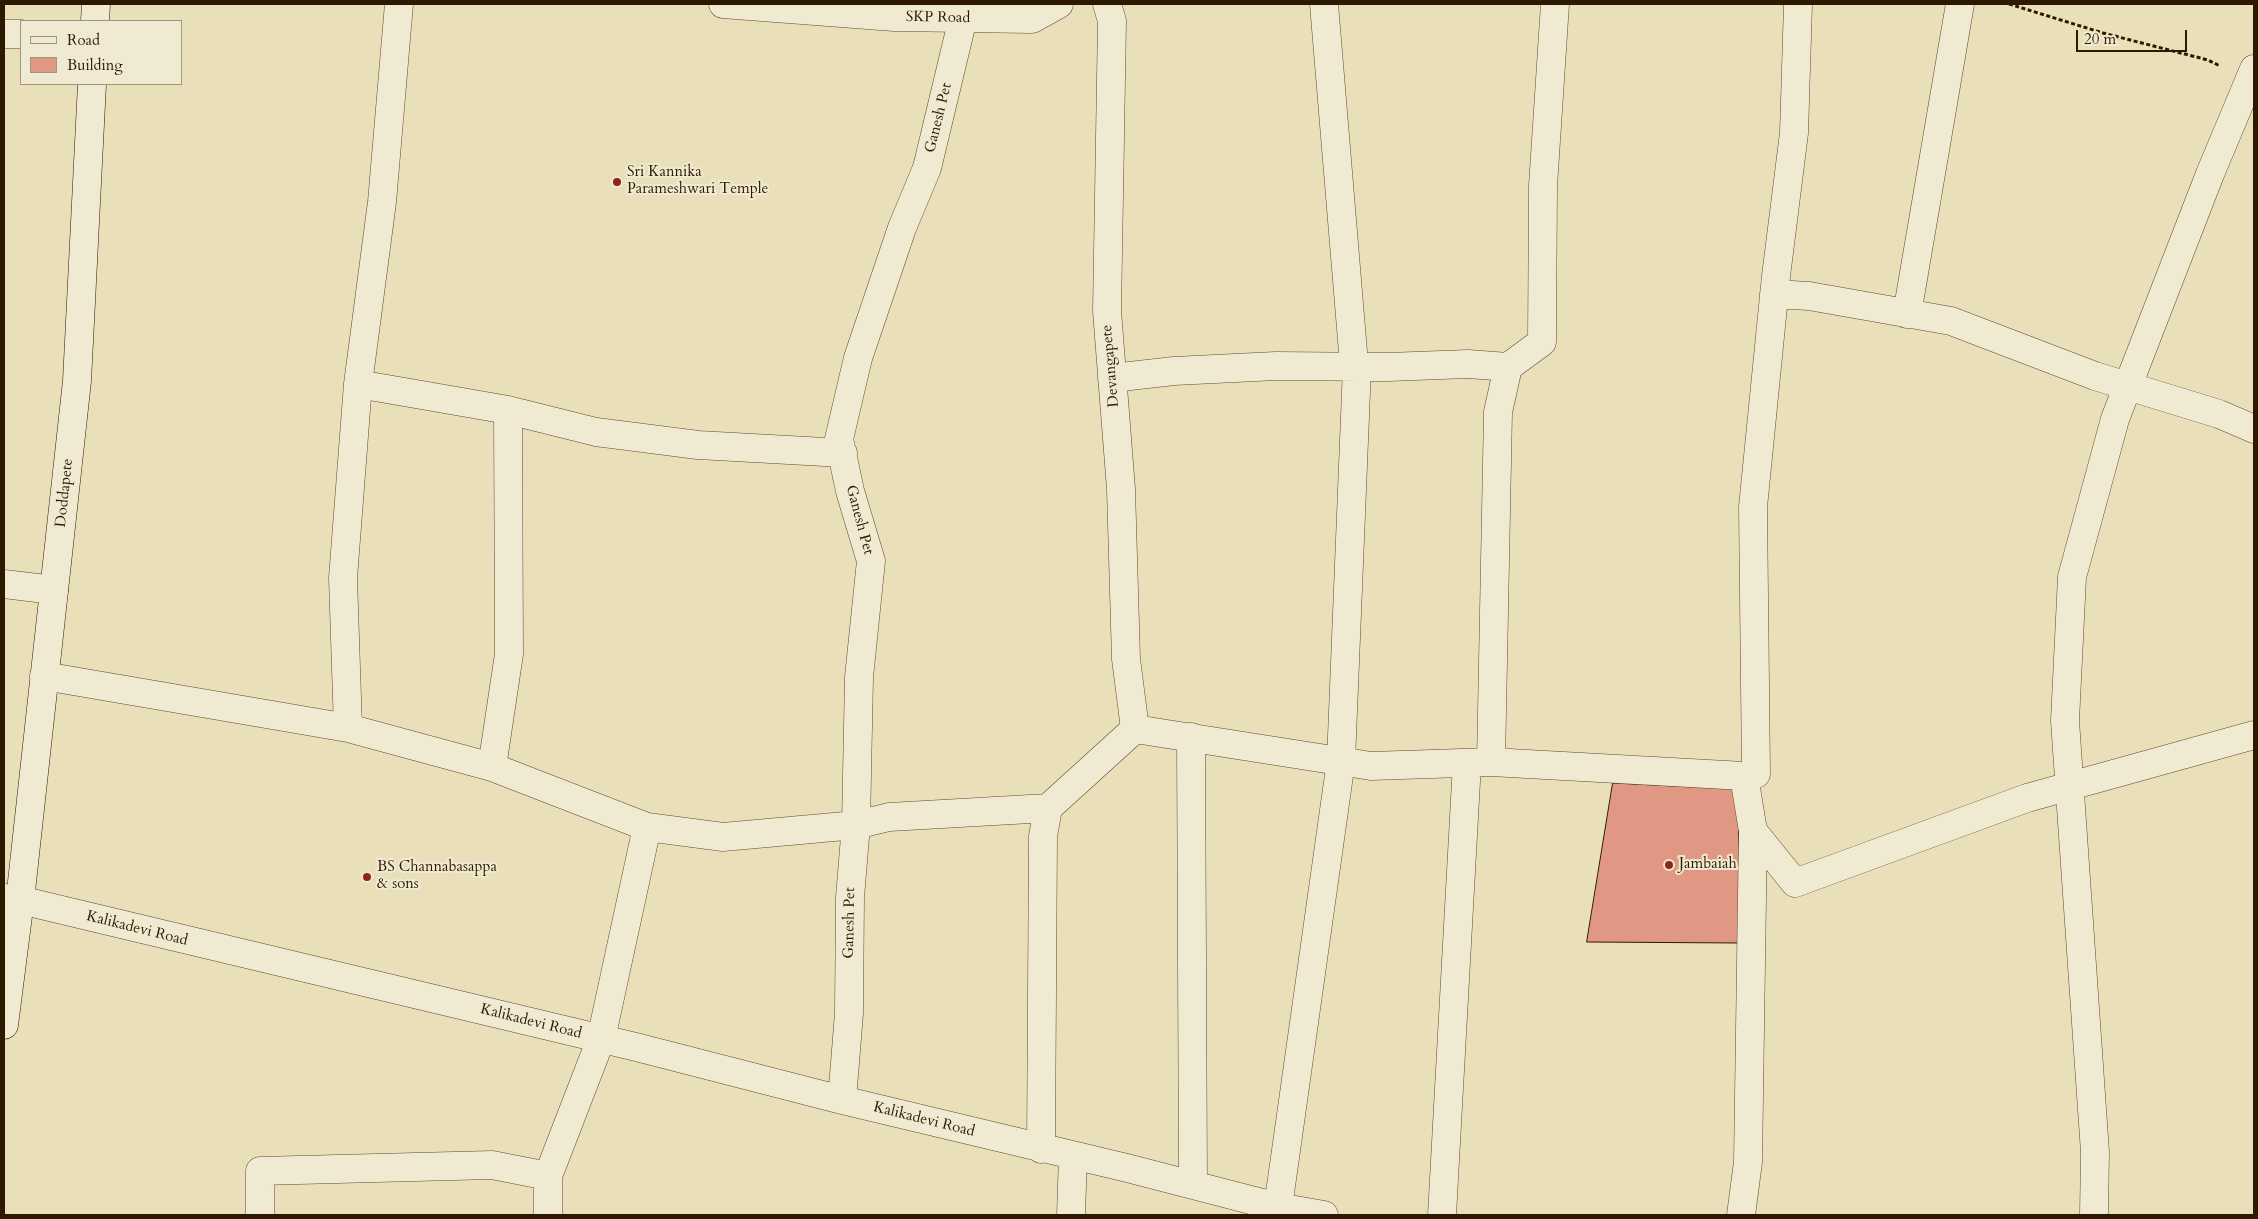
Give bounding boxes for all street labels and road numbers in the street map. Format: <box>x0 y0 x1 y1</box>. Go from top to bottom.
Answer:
street label: SKP Road <box>906 8 970 28</box>
street label: Ganesh Pet <box>922 81 956 155</box>
street label: Devangapete <box>1098 324 1124 408</box>
street label: Doddapete <box>52 458 78 528</box>
street label: Ganesh Pet <box>841 483 877 557</box>
street label: Ganesh Pet <box>840 887 860 959</box>
street label: Kalikadevi Road <box>84 908 190 950</box>
street label: Kalikadevi Road <box>478 1001 584 1043</box>
street label: Kalikadevi Road <box>871 1099 977 1141</box>

